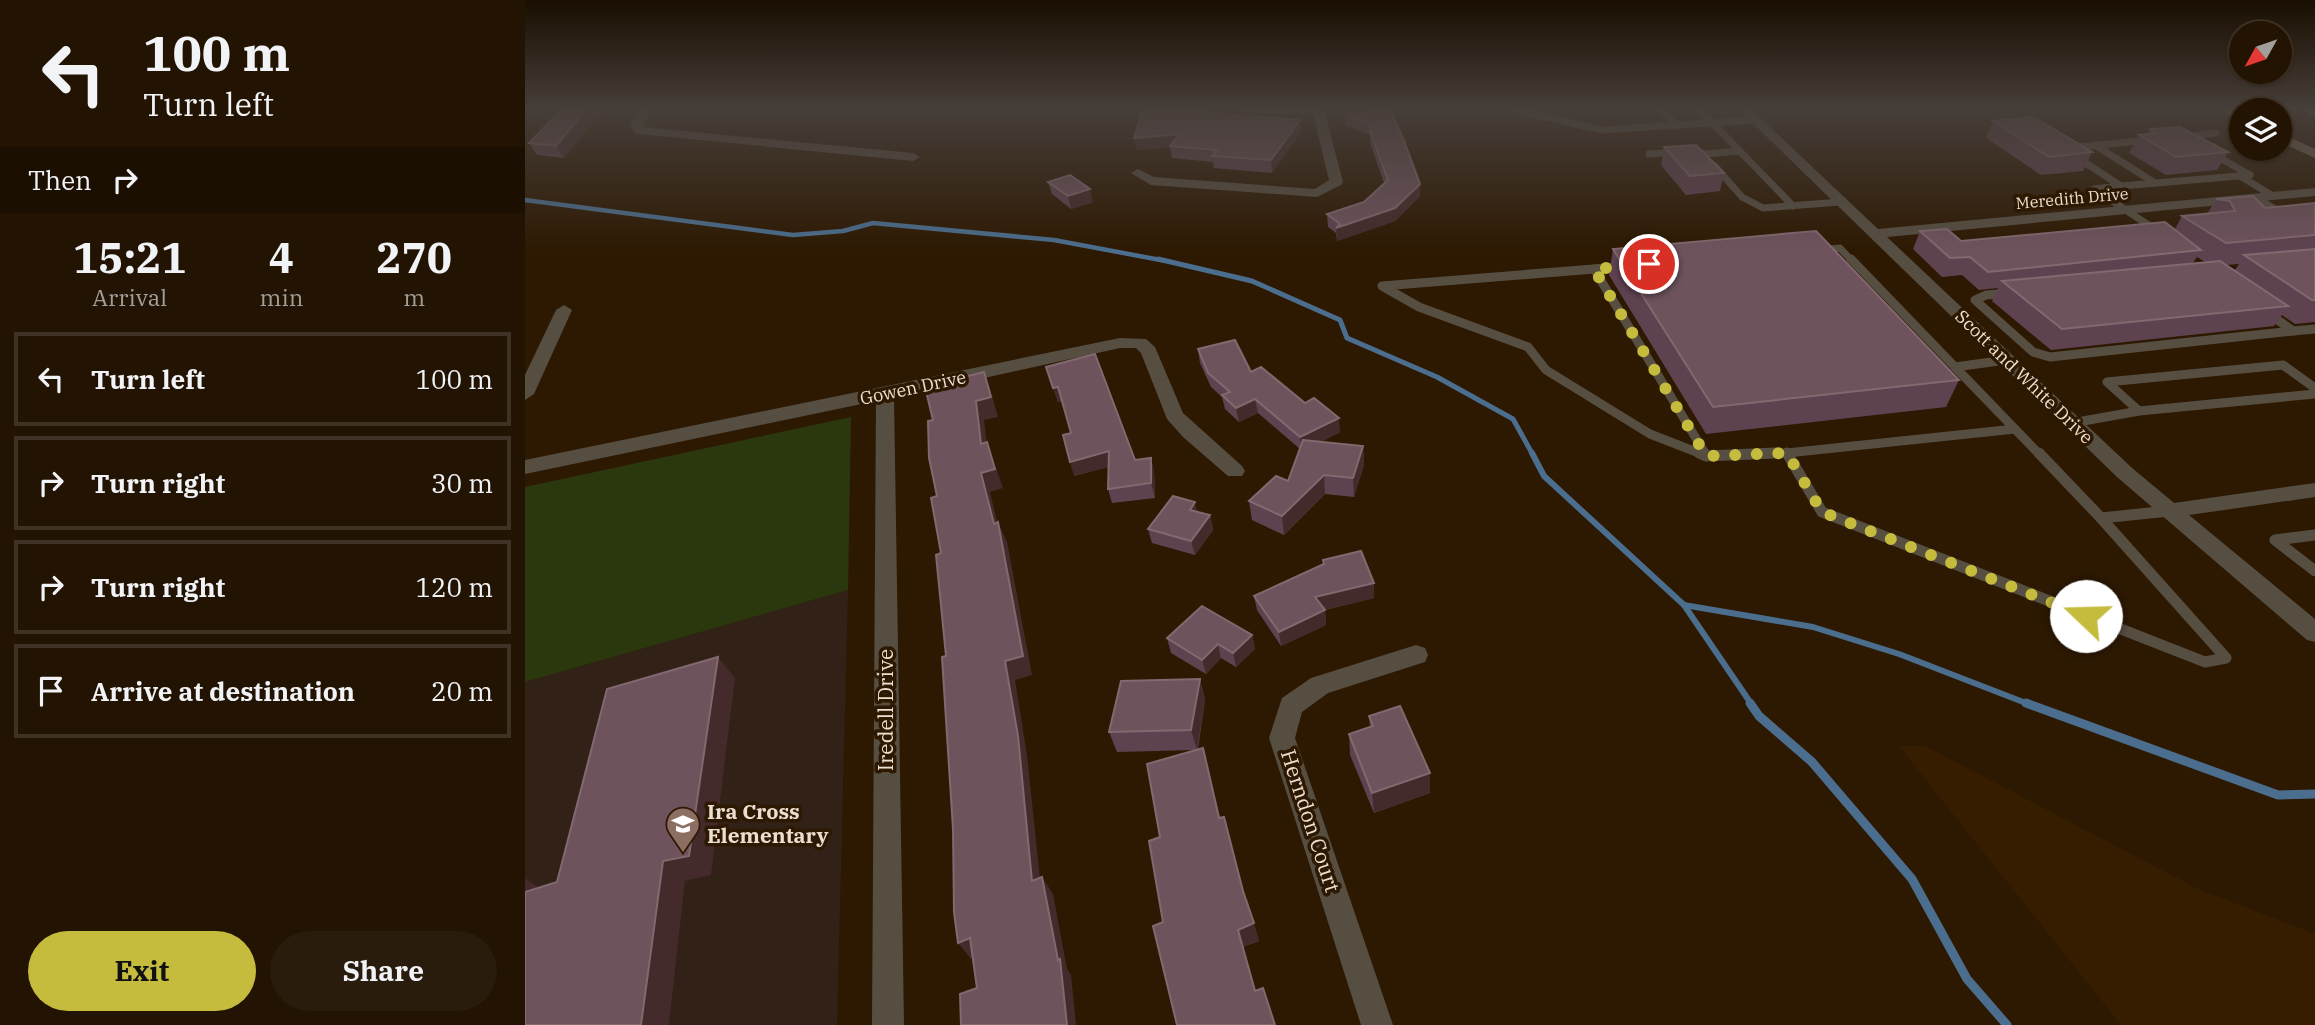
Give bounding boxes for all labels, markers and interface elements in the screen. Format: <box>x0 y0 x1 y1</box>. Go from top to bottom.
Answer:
text: 100 m <box>143 21 290 84</box>
north arrow <box>2229 21 2293 84</box>
map controls <box>2229 21 2292 161</box>
icon: left <box>28 28 119 119</box>
text: Turn left <box>143 83 274 125</box>
button: layers <box>2229 98 2292 161</box>
icon: right <box>106 161 144 199</box>
text: Then <box>28 163 92 197</box>
street label: Meredith Drive <box>2015 183 2129 213</box>
text: 15:21 <box>73 230 187 285</box>
text: 4 <box>269 230 294 285</box>
text: 270 <box>376 230 452 285</box>
pin <box>1619 234 1679 294</box>
icon: arrive <box>1630 245 1668 283</box>
text: Arrival <box>92 282 167 312</box>
text: min <box>260 282 303 312</box>
text: m <box>403 282 425 312</box>
street label: Scott and White Drive <box>1951 305 2098 448</box>
icon: left <box>32 360 70 398</box>
text: Turn left <box>91 362 205 396</box>
text: 100 m <box>415 362 493 396</box>
street label: Gowen Drive <box>858 365 968 410</box>
icon: right <box>32 464 70 502</box>
text: Turn right <box>91 466 225 500</box>
text: 30 m <box>431 466 493 500</box>
icon: right <box>32 568 70 606</box>
text: Turn right <box>91 570 225 604</box>
text: 120 m <box>415 570 493 604</box>
position arrow <box>2049 579 2123 653</box>
street label: Iredell Drive <box>871 649 899 771</box>
icon: arrive <box>32 672 70 710</box>
text: Arrive at destination <box>91 674 355 708</box>
text: 20 m <box>431 674 493 708</box>
street label: Herndon Court <box>1275 746 1347 896</box>
place label: Ira Cross Elementary <box>707 797 829 849</box>
school or university icon: Ira Cross Elementary <box>664 805 702 854</box>
button: Exit <box>28 931 256 1011</box>
button: Share <box>270 931 497 1011</box>

